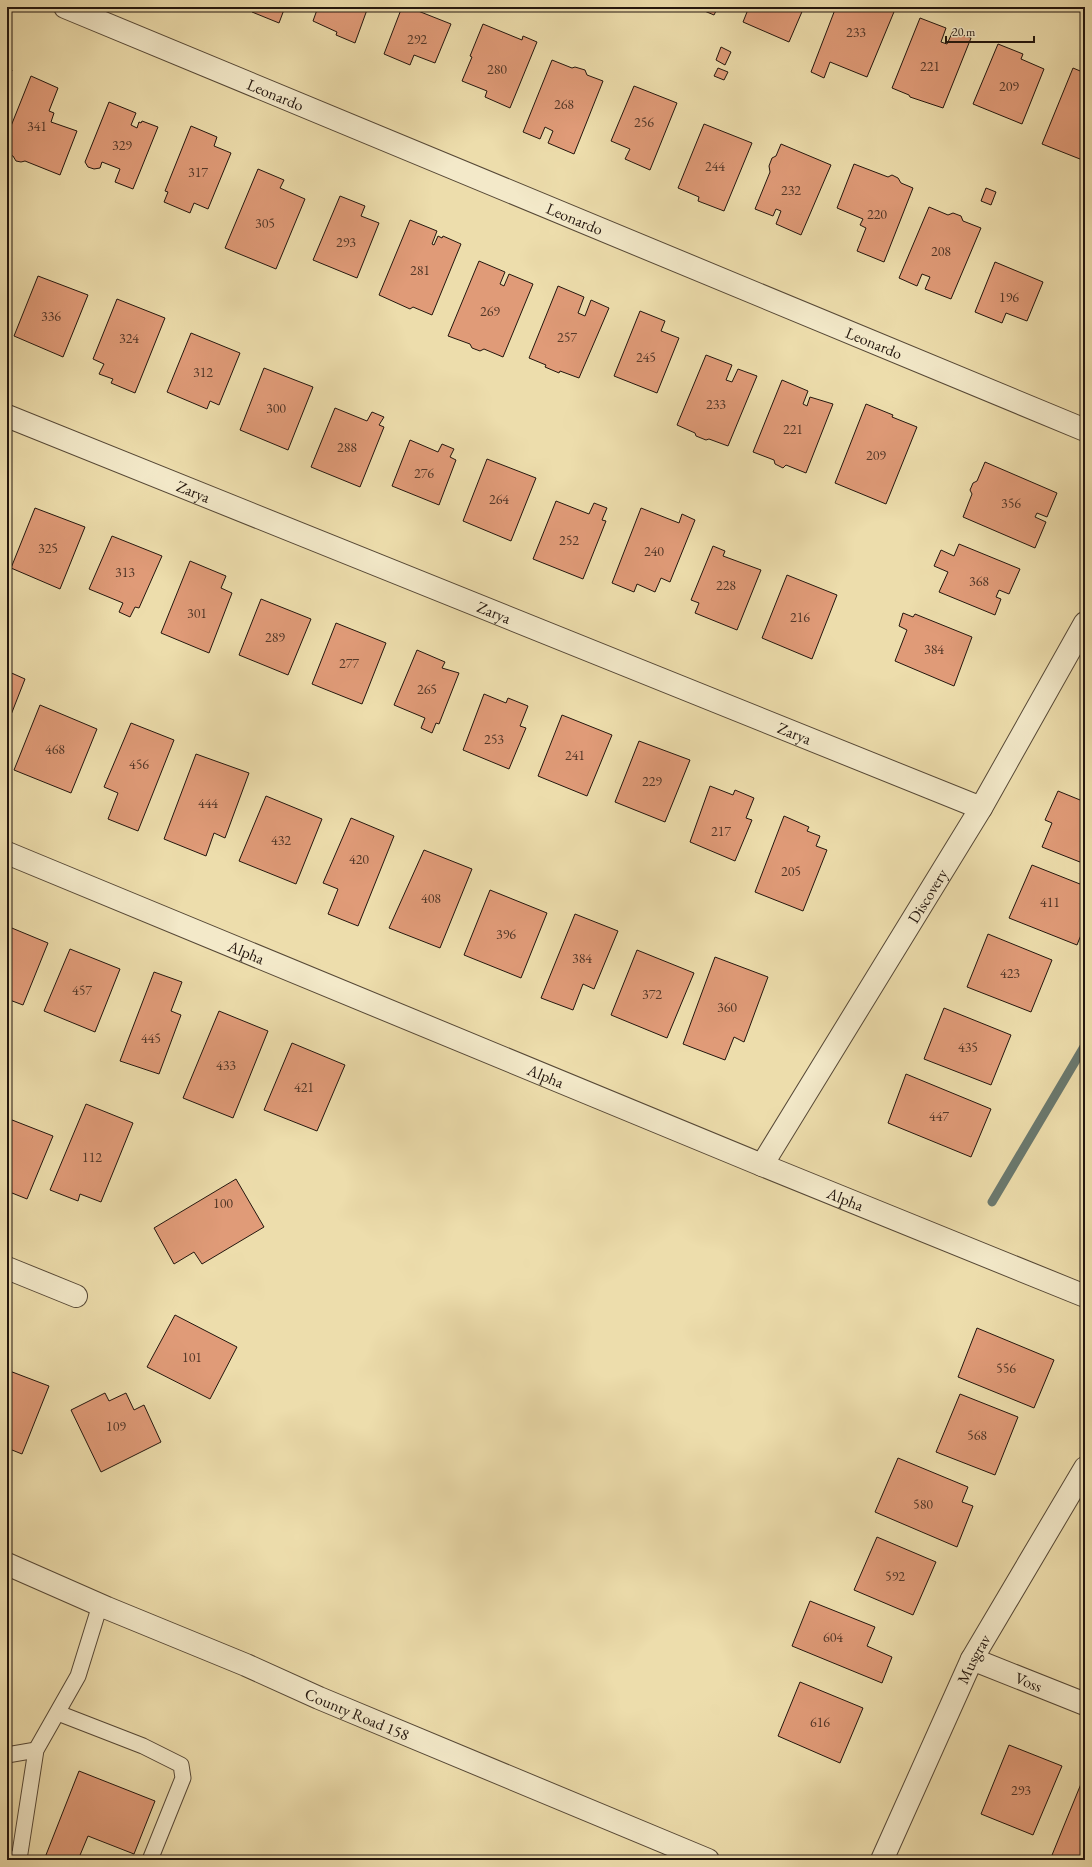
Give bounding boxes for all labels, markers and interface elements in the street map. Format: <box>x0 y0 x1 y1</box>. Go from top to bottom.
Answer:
scale bar <box>946 18 1034 44</box>
house number: 233 <box>846 23 866 41</box>
text: 20 m <box>952 24 976 40</box>
house number: 292 <box>407 30 427 48</box>
house number: 221 <box>920 57 940 75</box>
house number: 280 <box>487 60 507 78</box>
street label: Leonardo <box>244 73 307 115</box>
house number: 209 <box>999 77 1019 95</box>
house number: 268 <box>554 95 574 113</box>
house number: 256 <box>634 113 654 131</box>
house number: 341 <box>27 117 47 135</box>
house number: 329 <box>112 136 132 154</box>
house number: 244 <box>705 157 725 175</box>
house number: 317 <box>188 163 208 181</box>
house number: 232 <box>781 181 801 199</box>
street label: Leonardo <box>543 197 607 240</box>
house number: 220 <box>867 205 887 223</box>
house number: 305 <box>255 214 275 232</box>
house number: 293 <box>336 233 356 251</box>
house number: 208 <box>931 242 951 260</box>
house number: 281 <box>410 261 430 279</box>
house number: 196 <box>999 288 1019 306</box>
house number: 269 <box>480 302 500 320</box>
house number: 336 <box>41 307 61 325</box>
street label: Leonardo <box>843 321 906 364</box>
house number: 257 <box>557 328 577 346</box>
house number: 324 <box>119 329 139 347</box>
house number: 245 <box>636 348 656 366</box>
house number: 312 <box>193 363 213 381</box>
house number: 233 <box>706 395 726 413</box>
house number: 300 <box>266 399 286 417</box>
house number: 221 <box>783 420 803 438</box>
house number: 288 <box>337 438 357 456</box>
house number: 209 <box>866 446 886 464</box>
house number: 276 <box>414 464 434 482</box>
street label: Zarya <box>174 475 214 507</box>
house number: 264 <box>489 490 509 508</box>
house number: 356 <box>1001 494 1021 512</box>
house number: 252 <box>559 531 579 549</box>
house number: 325 <box>38 539 58 557</box>
house number: 240 <box>644 542 664 560</box>
house number: 313 <box>115 563 135 581</box>
house number: 368 <box>969 572 989 590</box>
house number: 228 <box>716 576 736 594</box>
street label: Zarya <box>474 596 515 628</box>
house number: 301 <box>187 604 207 622</box>
house number: 216 <box>790 608 810 626</box>
house number: 289 <box>265 628 285 646</box>
house number: 384 <box>924 640 944 658</box>
house number: 277 <box>339 654 359 672</box>
house number: 265 <box>417 680 437 698</box>
street label: Zarya <box>775 717 815 749</box>
house number: 253 <box>484 730 504 748</box>
house number: 468 <box>45 740 65 758</box>
house number: 241 <box>565 746 585 764</box>
house number: 456 <box>129 755 149 773</box>
house number: 229 <box>642 772 662 790</box>
house number: 444 <box>198 794 218 812</box>
house number: 217 <box>711 822 731 840</box>
house number: 432 <box>271 831 291 849</box>
house number: 420 <box>349 850 369 868</box>
house number: 205 <box>781 862 801 880</box>
street label: Discovery <box>903 864 952 927</box>
house number: 408 <box>421 889 441 907</box>
house number: 411 <box>1040 893 1060 911</box>
house number: 396 <box>496 925 516 943</box>
street label: Alpha <box>224 935 268 969</box>
house number: 384 <box>572 949 592 967</box>
house number: 423 <box>1000 964 1020 982</box>
house number: 457 <box>72 981 92 999</box>
house number: 372 <box>642 985 662 1003</box>
house number: 360 <box>717 998 737 1016</box>
house number: 445 <box>141 1029 161 1047</box>
house number: 435 <box>958 1038 978 1056</box>
house number: 433 <box>216 1056 236 1074</box>
street label: Alpha <box>523 1058 568 1093</box>
house number: 421 <box>294 1078 314 1096</box>
house number: 447 <box>929 1107 949 1125</box>
house number: 112 <box>82 1148 102 1166</box>
street label: Alpha <box>823 1182 867 1216</box>
house number: 100 <box>213 1194 233 1212</box>
house number: 101 <box>182 1348 202 1366</box>
house number: 556 <box>996 1359 1016 1377</box>
house number: 109 <box>106 1417 126 1435</box>
house number: 568 <box>967 1426 987 1444</box>
house number: 580 <box>913 1495 933 1513</box>
house number: 592 <box>885 1567 905 1585</box>
house number: 604 <box>823 1628 843 1646</box>
street label: Musgrav <box>952 1629 996 1687</box>
street label: Voss <box>1012 1667 1045 1696</box>
street label: County Road 158 <box>302 1683 413 1745</box>
house number: 616 <box>810 1713 830 1731</box>
house number: 293 <box>1011 1781 1031 1799</box>

